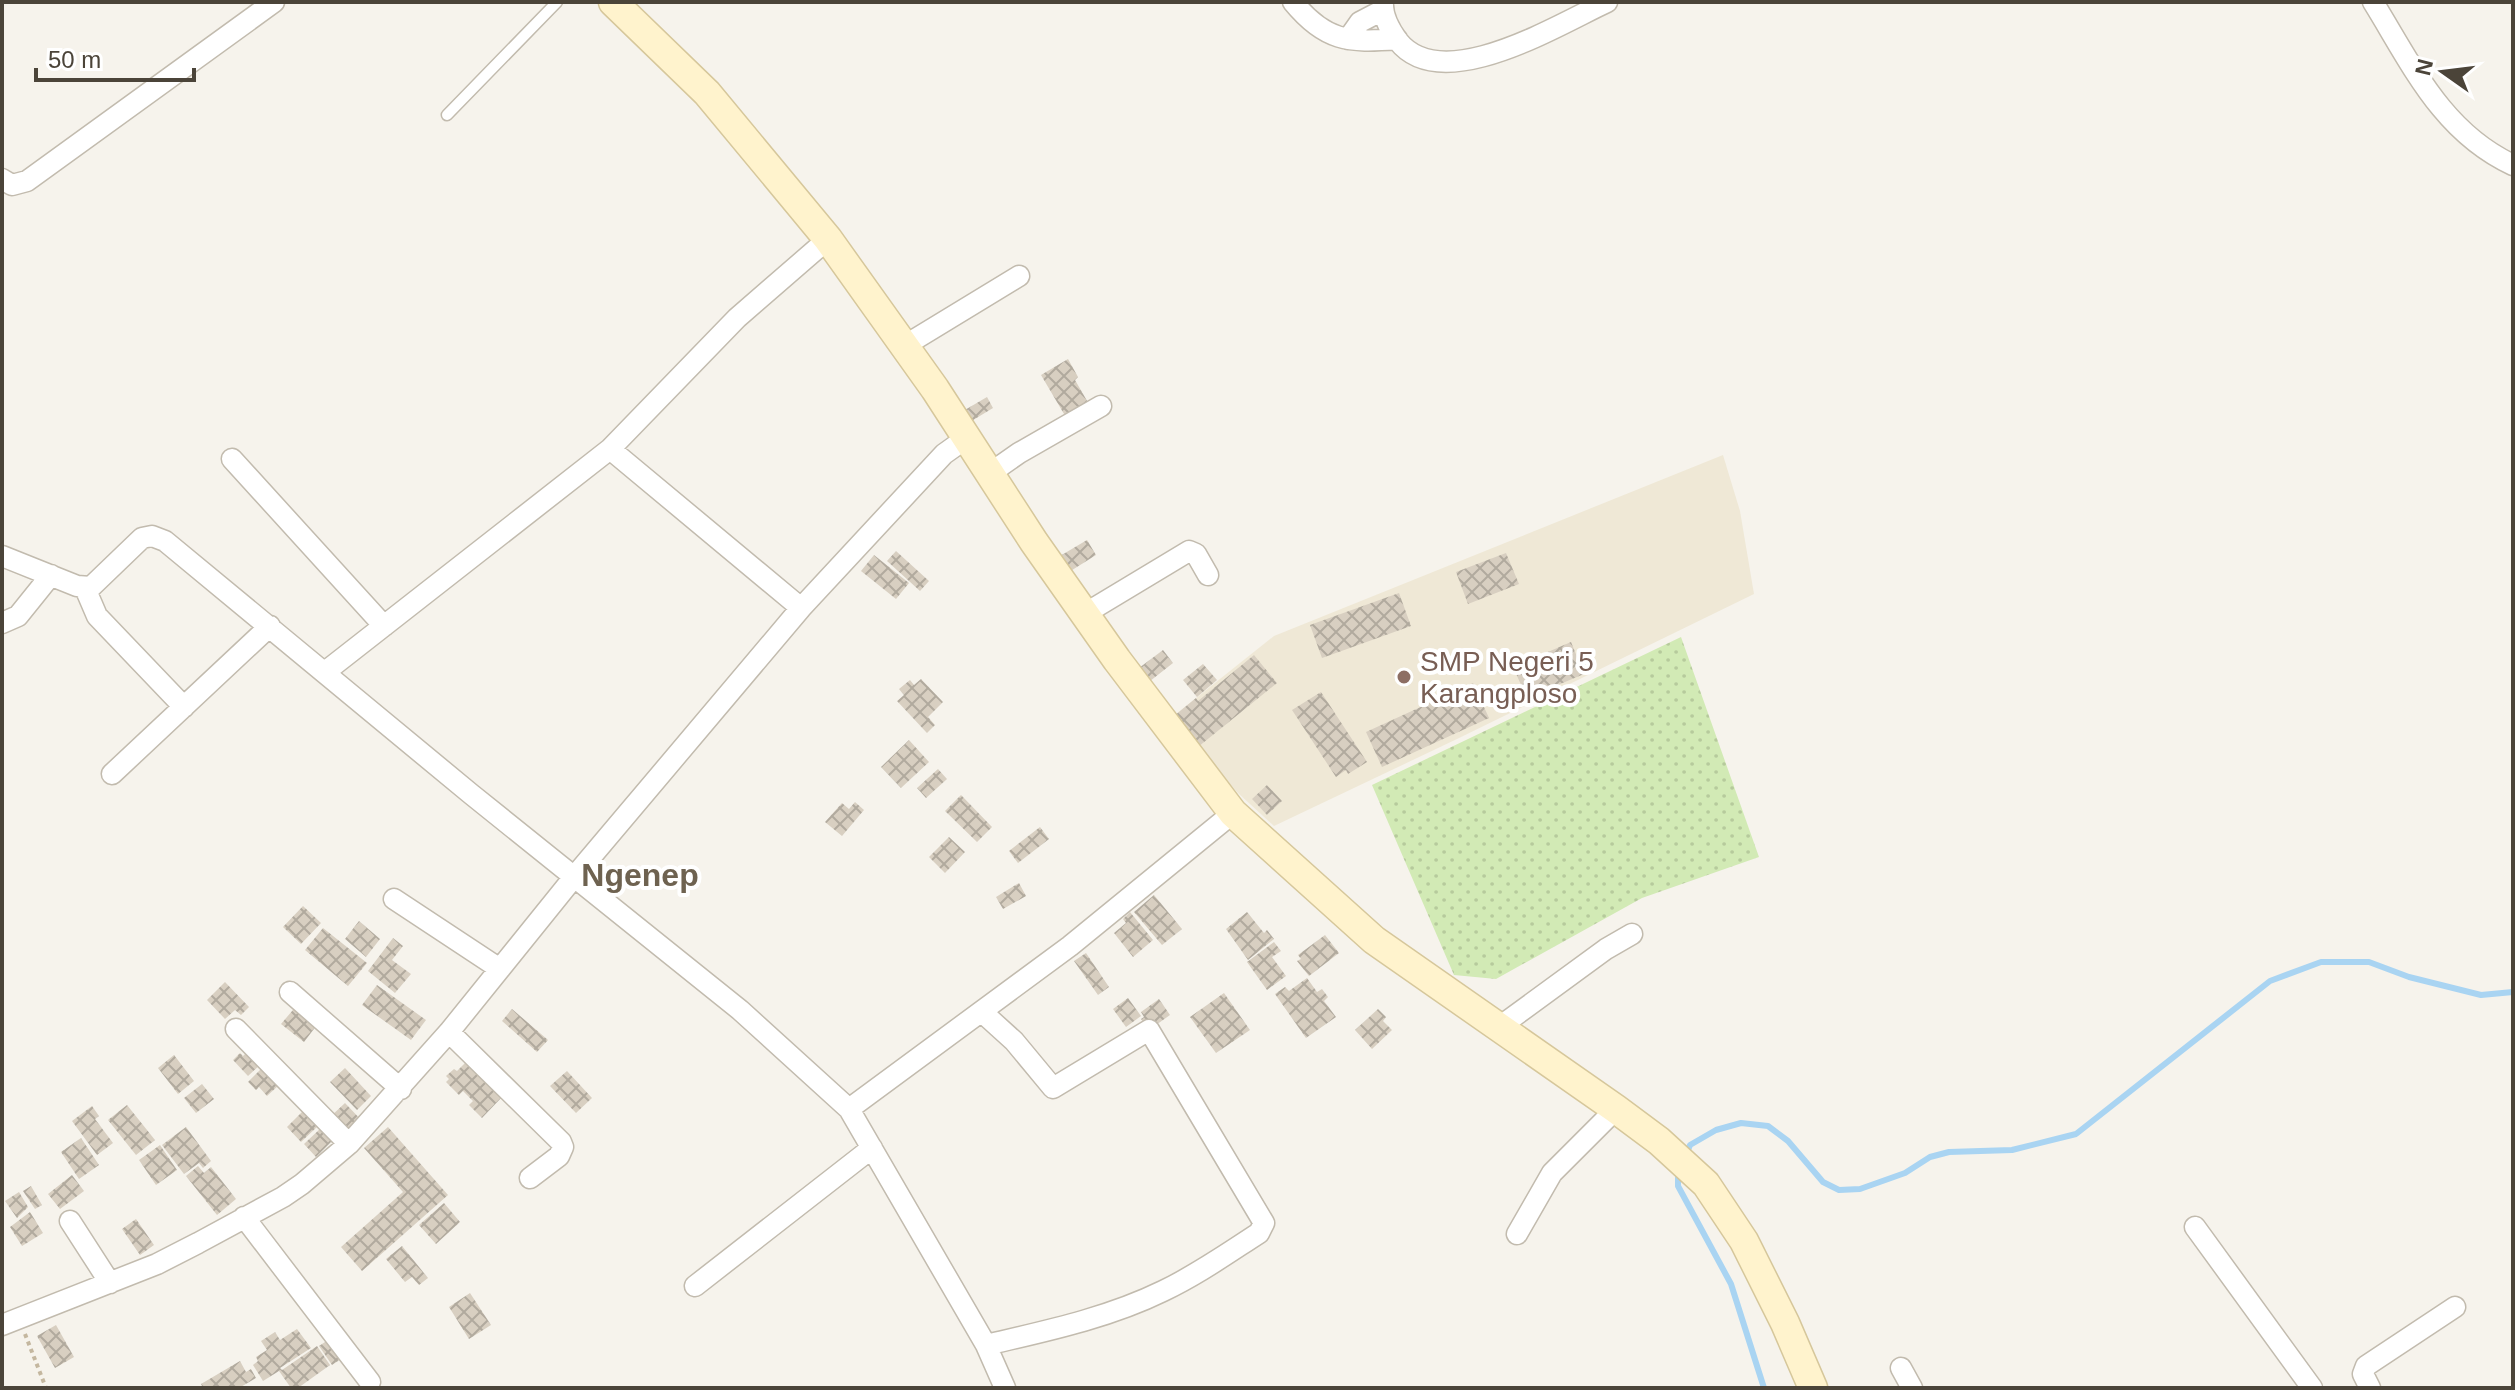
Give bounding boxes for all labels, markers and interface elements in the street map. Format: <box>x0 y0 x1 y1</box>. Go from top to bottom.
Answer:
scale bar <box>36 32 194 82</box>
north arrow <box>2403 32 2483 112</box>
text: 50 m <box>48 46 101 73</box>
text: N <box>2410 57 2438 78</box>
place label: SMP Negeri 5 Karangploso <box>1420 646 1594 709</box>
marker: SMP Negeri 5 Karangploso <box>1395 668 1413 686</box>
district label: Ngenep <box>581 857 699 893</box>

